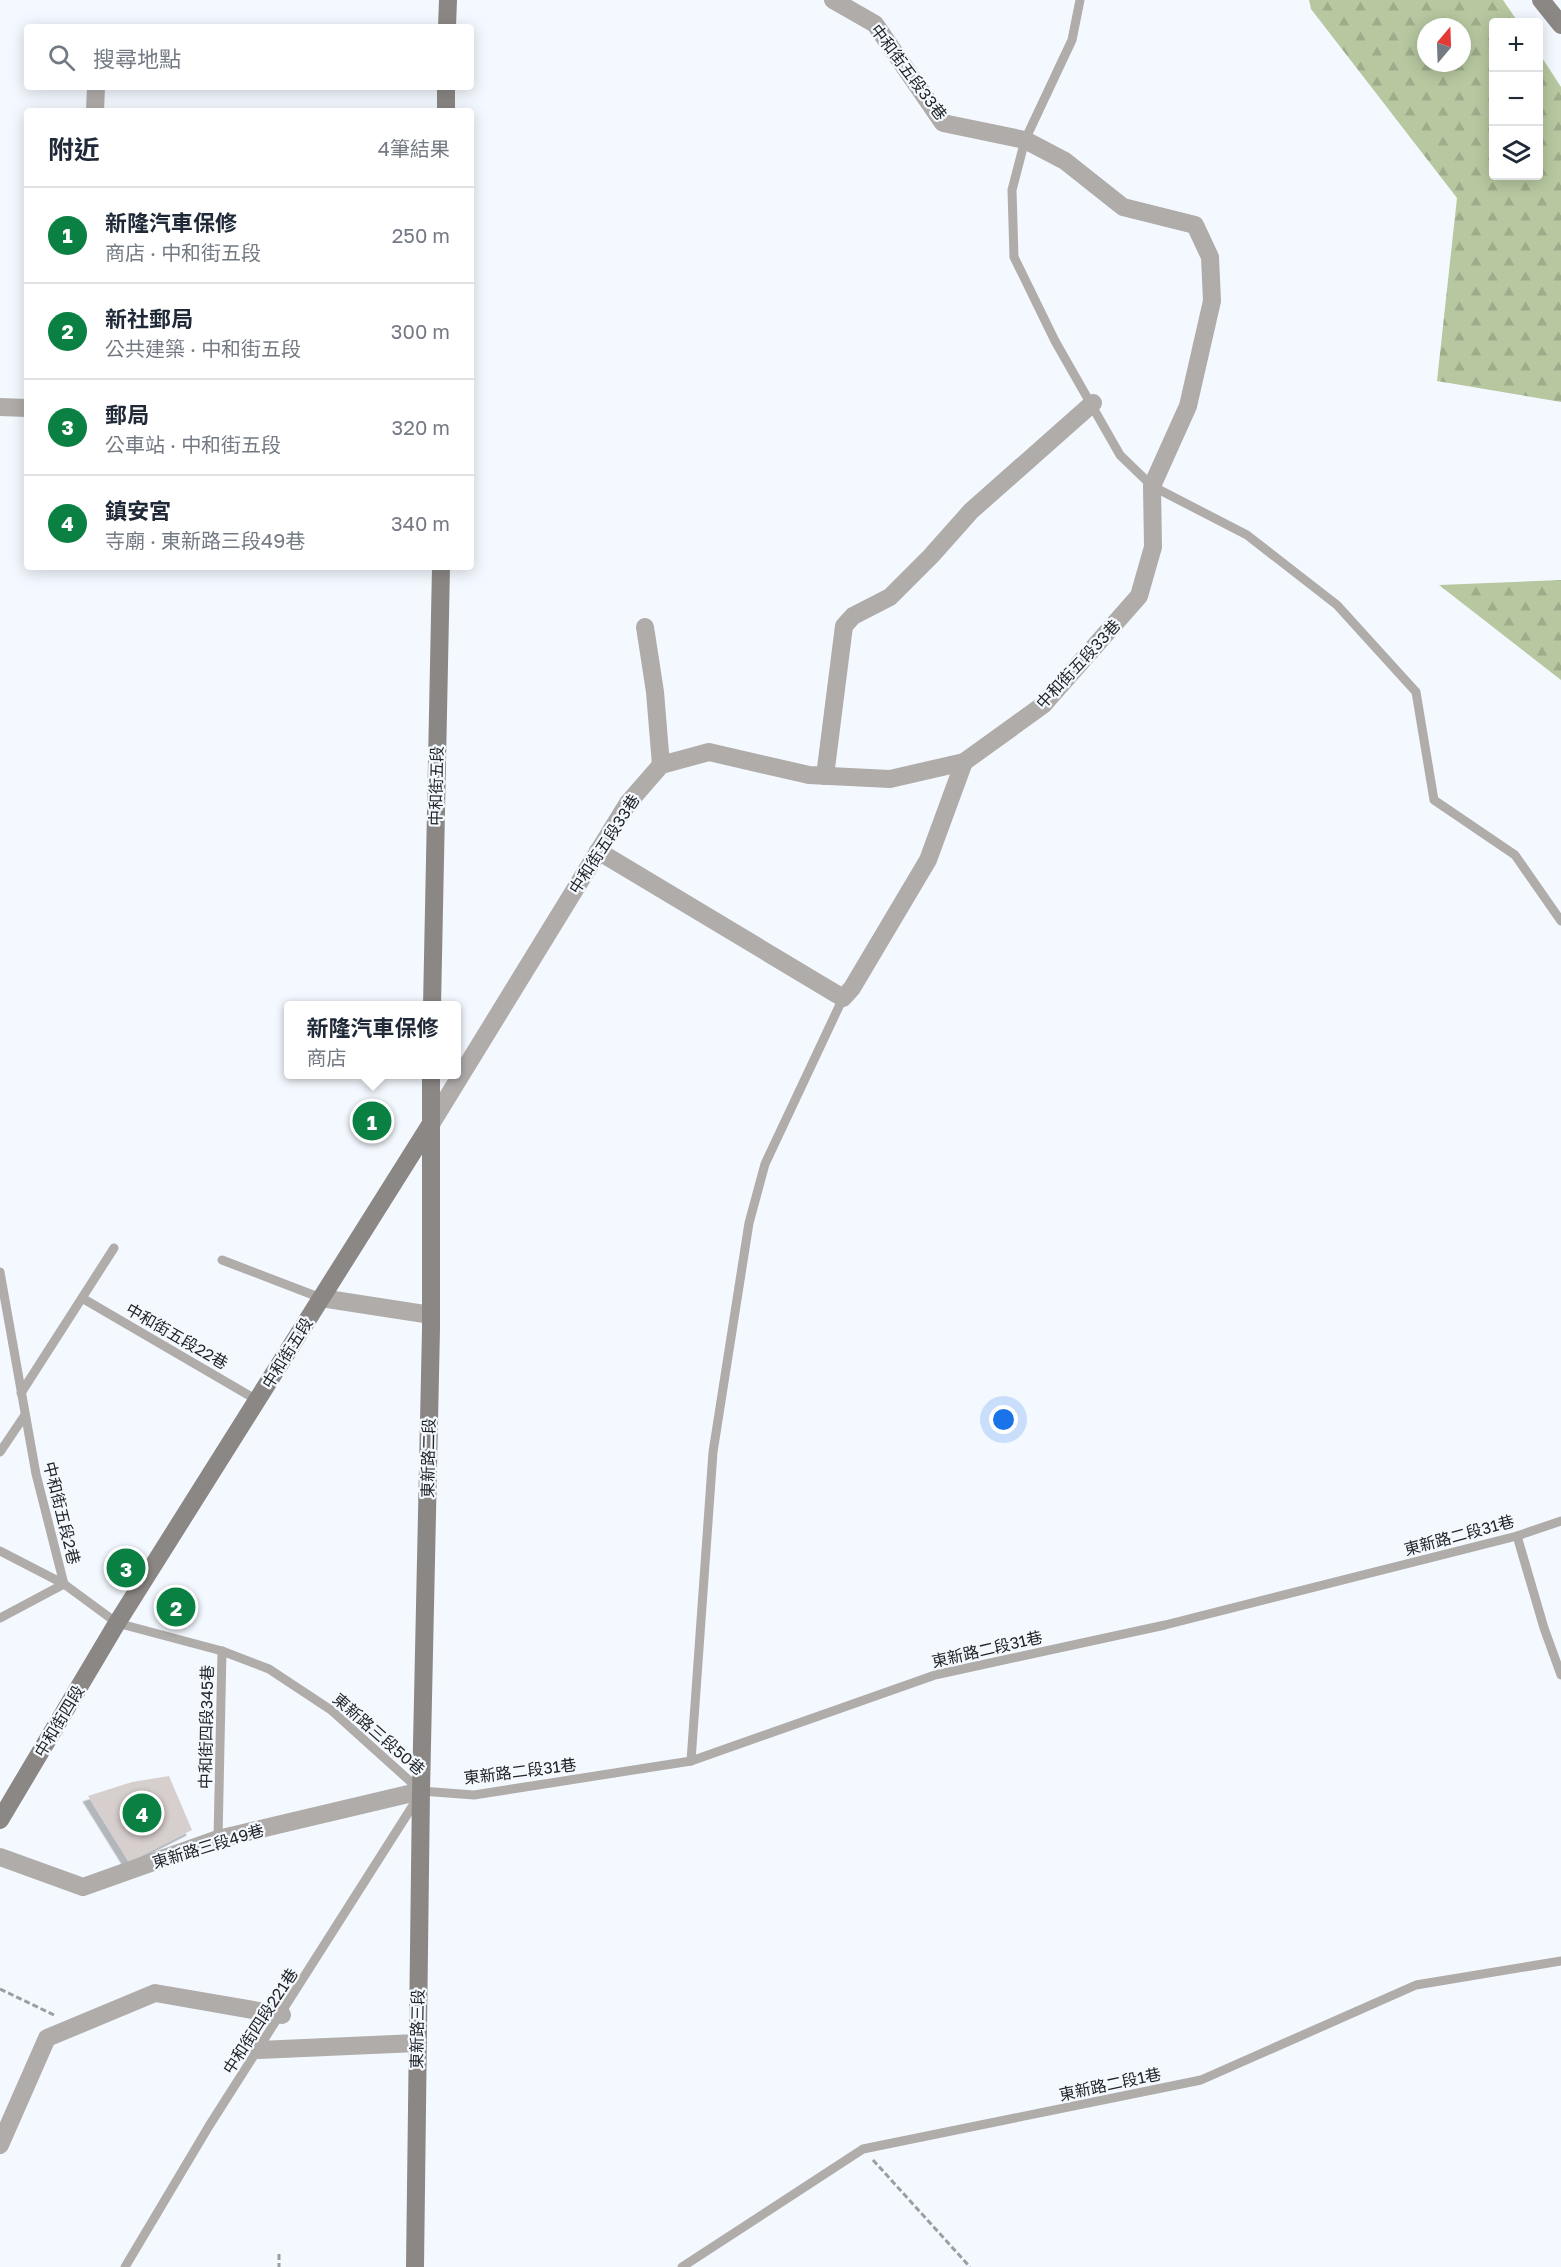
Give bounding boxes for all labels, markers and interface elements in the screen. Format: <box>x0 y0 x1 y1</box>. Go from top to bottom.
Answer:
north arrow <box>1417 18 1471 72</box>
map controls <box>1489 18 1543 180</box>
button: + <box>1489 18 1543 72</box>
street label: 中和街五段33巷 <box>866 20 952 124</box>
search box <box>24 24 474 90</box>
icon: search <box>45 41 78 74</box>
text: 搜尋地點 <box>93 45 181 72</box>
button: − <box>1489 72 1543 126</box>
button: layers <box>1489 126 1543 180</box>
text: 附近 <box>48 134 100 165</box>
text: 4筆結果 <box>378 136 450 160</box>
text: 新隆汽車保修 <box>105 209 237 236</box>
text: 1 <box>62 223 73 247</box>
text: 250 m <box>392 223 450 247</box>
text: 商店 · 中和街五段 <box>105 240 261 264</box>
text: 新社郵局 <box>105 305 193 332</box>
text: 2 <box>61 319 74 343</box>
text: 300 m <box>391 319 450 343</box>
text: 公共建築 · 中和街五段 <box>105 336 301 360</box>
text: 郵局 <box>105 401 149 428</box>
text: 3 <box>61 415 74 439</box>
text: 320 m <box>392 415 450 439</box>
text: 公車站 · 中和街五段 <box>105 432 281 456</box>
text: 鎮安宮 <box>105 497 171 524</box>
text: 4 <box>61 511 74 535</box>
text: 340 m <box>391 511 450 535</box>
text: 寺廟 · 東新路三段49巷 <box>105 528 305 552</box>
street label: 中和街五段33巷 <box>1032 615 1124 713</box>
street label: 中和街五段 <box>425 746 447 826</box>
street label: 中和街五段33巷 <box>564 790 644 898</box>
popup <box>284 1001 461 1079</box>
text: 新隆汽車保修 <box>306 1014 439 1041</box>
text: 商店 <box>306 1045 346 1069</box>
pin: 1 <box>352 1098 392 1144</box>
street label: 中和街五段22巷 <box>122 1299 232 1373</box>
street label: 中和街五段 <box>257 1314 317 1392</box>
your location <box>989 1405 1018 1434</box>
street label: 東新路二段 <box>417 1418 439 1498</box>
street label: 中和街五段2巷 <box>40 1460 84 1566</box>
street label: 東新路二段31巷 <box>1402 1511 1516 1559</box>
pin: 3 <box>106 1546 146 1590</box>
pin: 2 <box>156 1584 195 1630</box>
street label: 東新路二段31巷 <box>930 1627 1044 1671</box>
street label: 中和街四段345巷 <box>195 1665 217 1789</box>
street label: 中和街四段 <box>30 1682 88 1760</box>
street label: 東新路三段50巷 <box>329 1689 429 1779</box>
street label: 東新路二段31巷 <box>463 1754 577 1788</box>
pin: 4 <box>122 1790 162 1836</box>
street label: 東新路三段49巷 <box>150 1820 266 1872</box>
street label: 中和街四段221巷 <box>218 1964 302 2078</box>
street label: 東新路三段 <box>406 1989 428 2069</box>
street label: 東新路二段1巷 <box>1057 2063 1163 2105</box>

